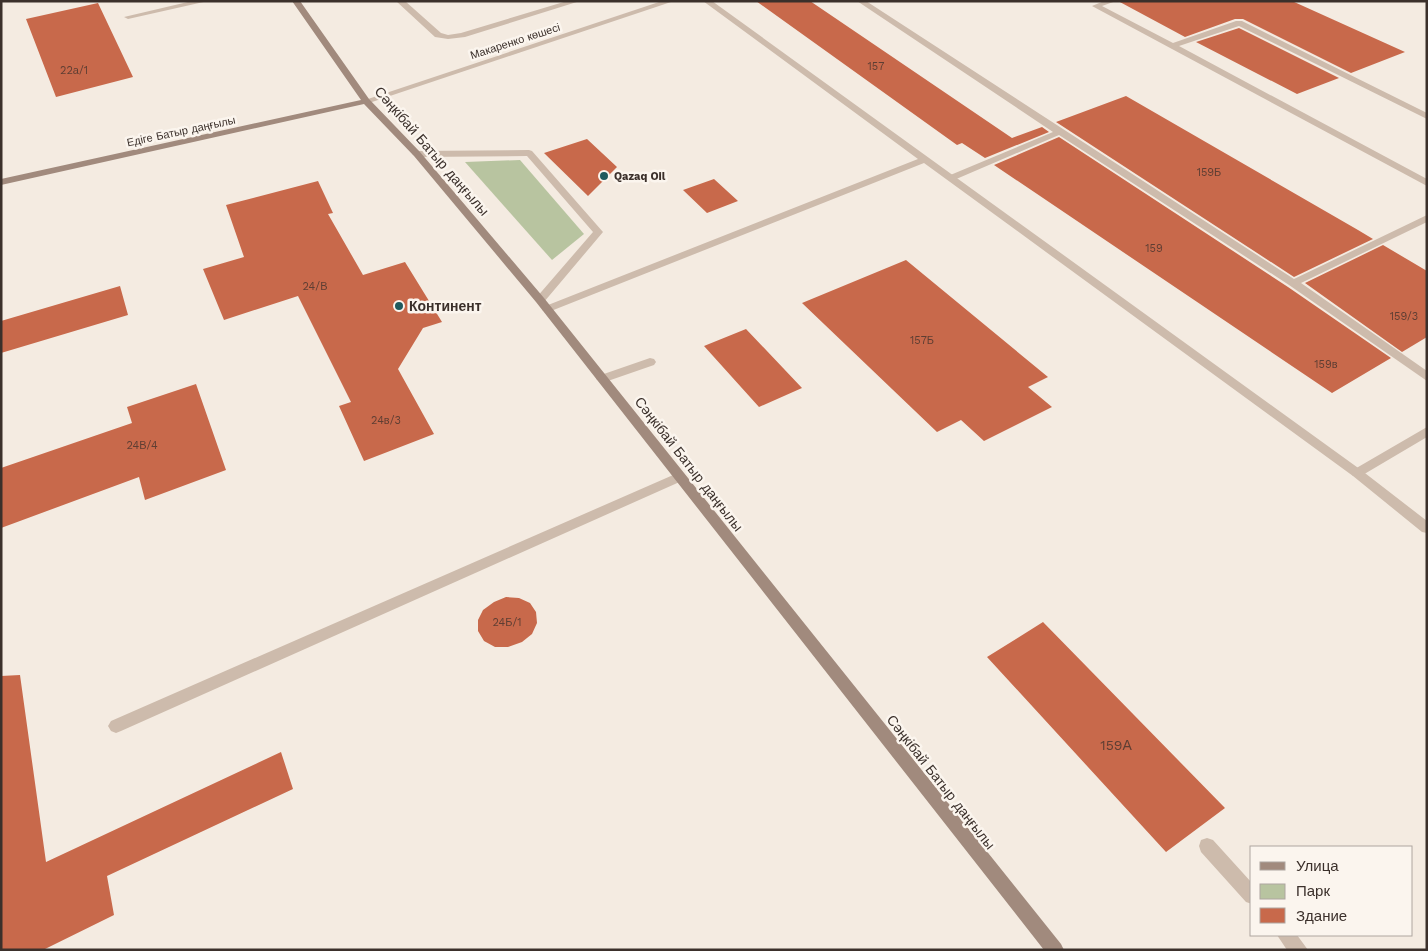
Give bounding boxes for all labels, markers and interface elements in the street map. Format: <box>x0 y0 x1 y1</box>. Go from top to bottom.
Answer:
street label: Макаренко көшесі <box>469 21 562 62</box>
house number: 157 <box>868 60 884 73</box>
house number: 22а/1 <box>60 64 88 77</box>
street label: Сәңкібай Батыр даңғылы <box>372 83 492 219</box>
street label: Едіге Батыр даңғылы <box>126 114 237 149</box>
house number: 159Б <box>1197 166 1221 179</box>
marker: Qazaq Oil <box>598 170 610 182</box>
place label: Qazaq Oil <box>614 170 666 183</box>
house number: 159 <box>1145 242 1163 255</box>
house number: 24/В <box>303 280 327 293</box>
place label: Континент <box>409 298 482 314</box>
marker: Континент <box>393 300 405 312</box>
house number: 159/3 <box>1390 310 1418 323</box>
house number: 157Б <box>910 334 934 347</box>
house number: 159в <box>1314 358 1338 371</box>
street label: Сәңкібай Батыр даңғылы <box>632 394 746 534</box>
house number: 24в/3 <box>371 414 401 427</box>
house number: 24В/4 <box>126 439 158 452</box>
house number: 24Б/1 <box>492 616 522 629</box>
street label: Сәңкібай Батыр даңғылы <box>884 712 998 852</box>
house number: 159А <box>1100 737 1132 753</box>
legend <box>1250 846 1413 936</box>
text: Улица <box>1296 857 1339 875</box>
text: Парк <box>1296 882 1330 900</box>
text: Здание <box>1296 907 1347 925</box>

